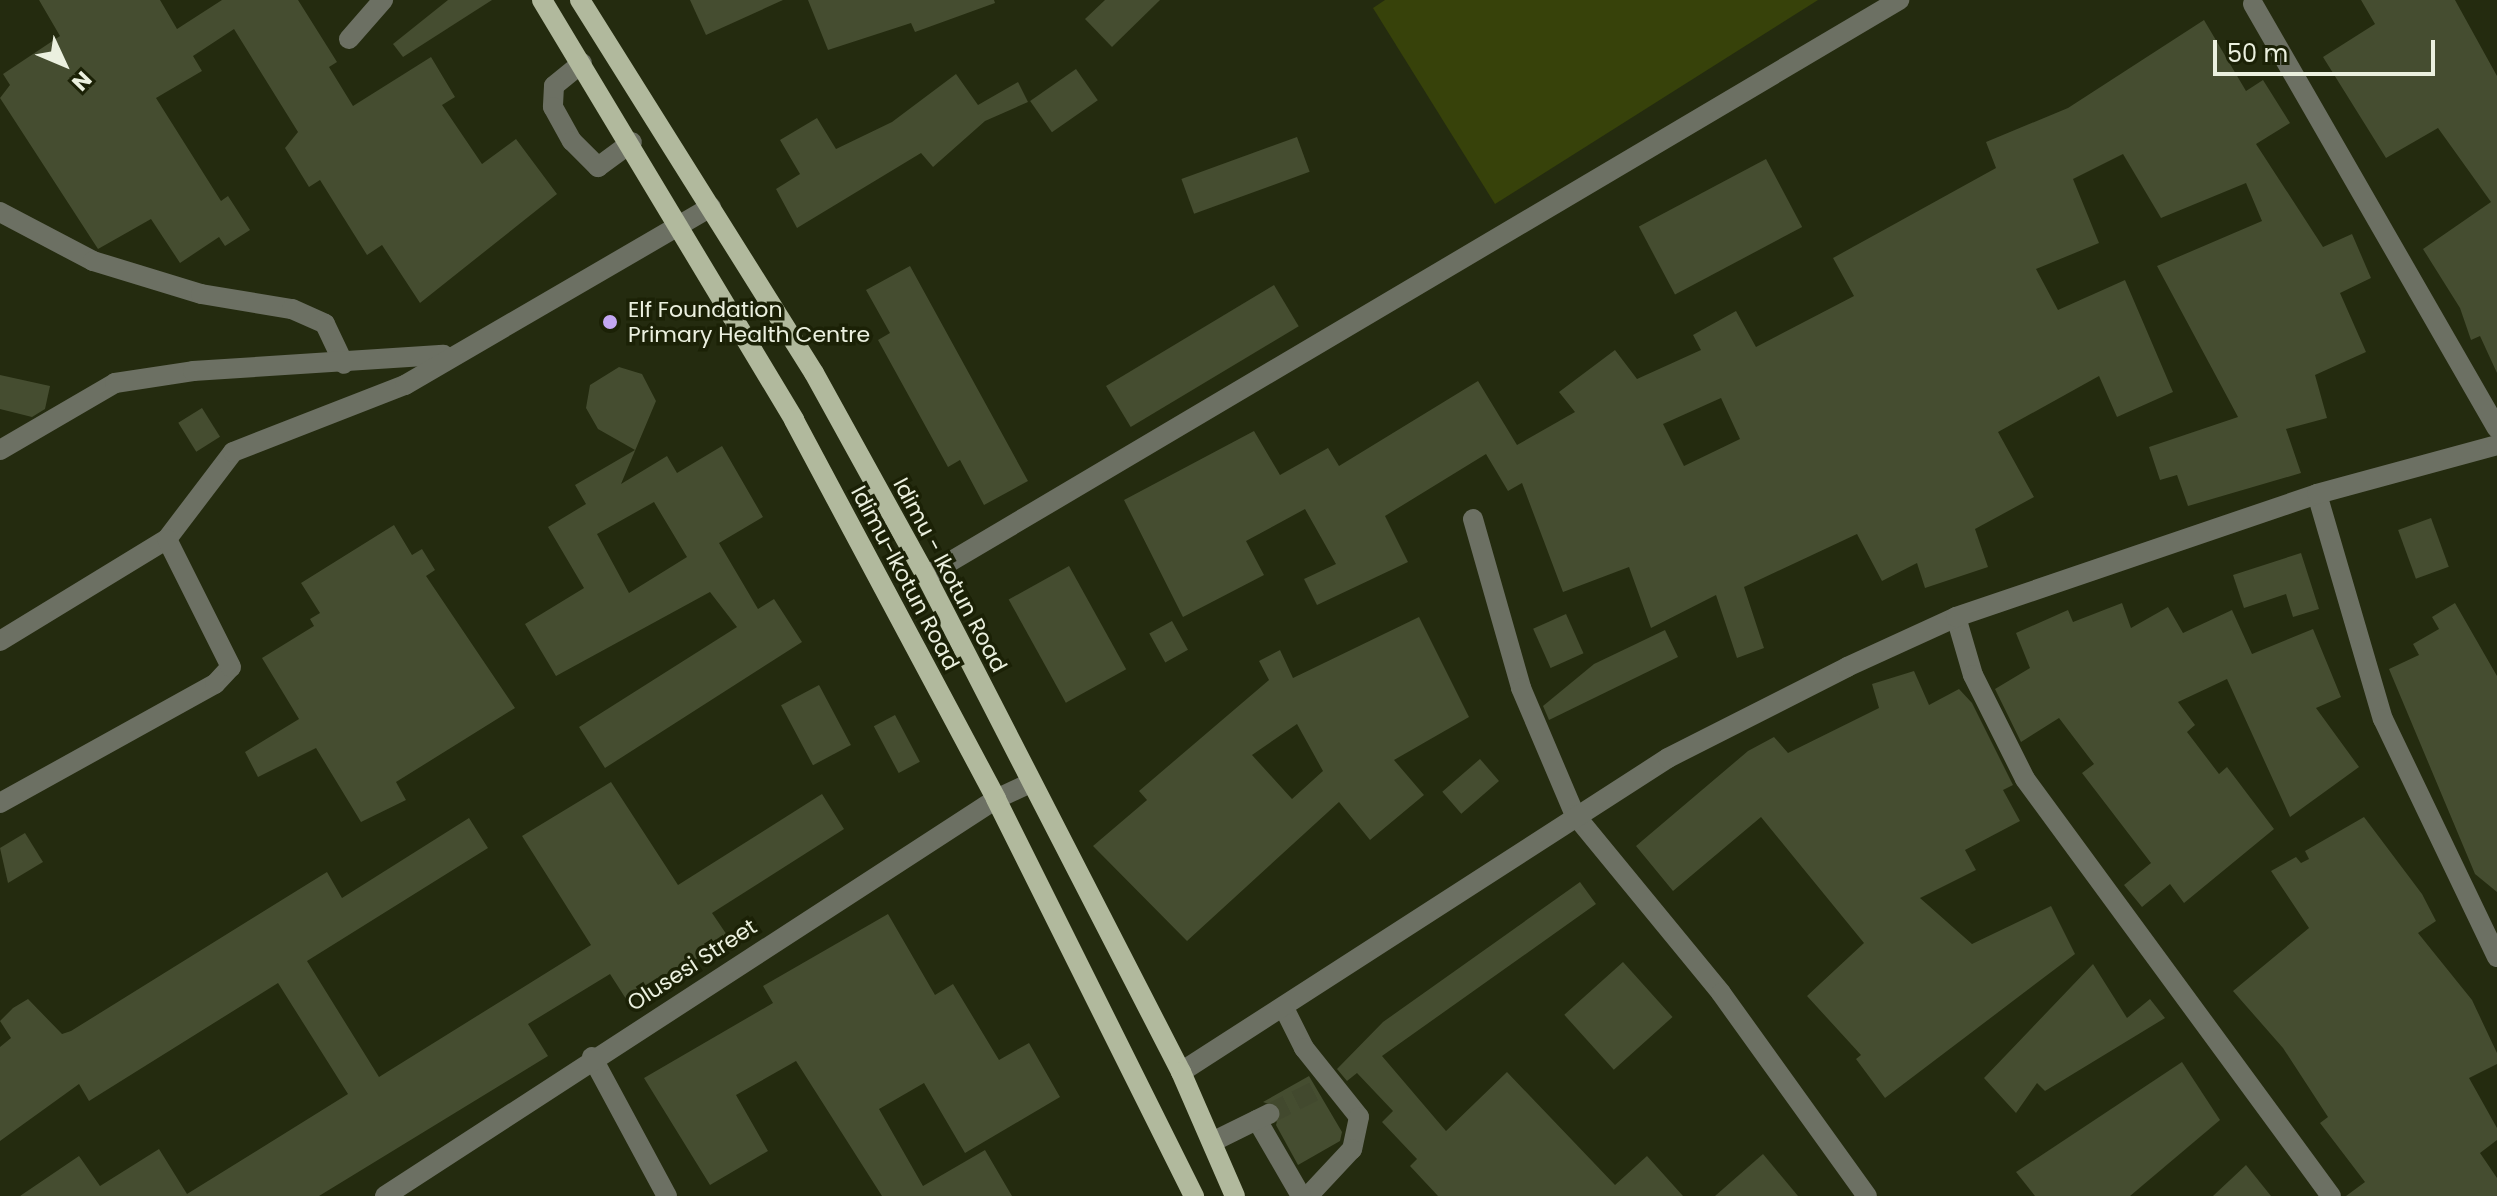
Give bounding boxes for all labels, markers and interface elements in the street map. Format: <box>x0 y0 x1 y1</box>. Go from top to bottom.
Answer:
north arrow <box>24 24 104 104</box>
scale bar <box>2217 24 2439 74</box>
text: 50 m <box>2227 37 2288 70</box>
text: N <box>65 64 99 98</box>
place label: Elf Foundation Primary Health Centre <box>628 296 870 348</box>
marker: Elf Foundation Primary Health Centre <box>599 311 621 333</box>
street label: Idimu - Ikotun Road <box>888 473 1012 677</box>
street label: Idimu-Ikotun Road <box>845 481 965 675</box>
street label: Olusesi Street <box>622 913 762 1017</box>

